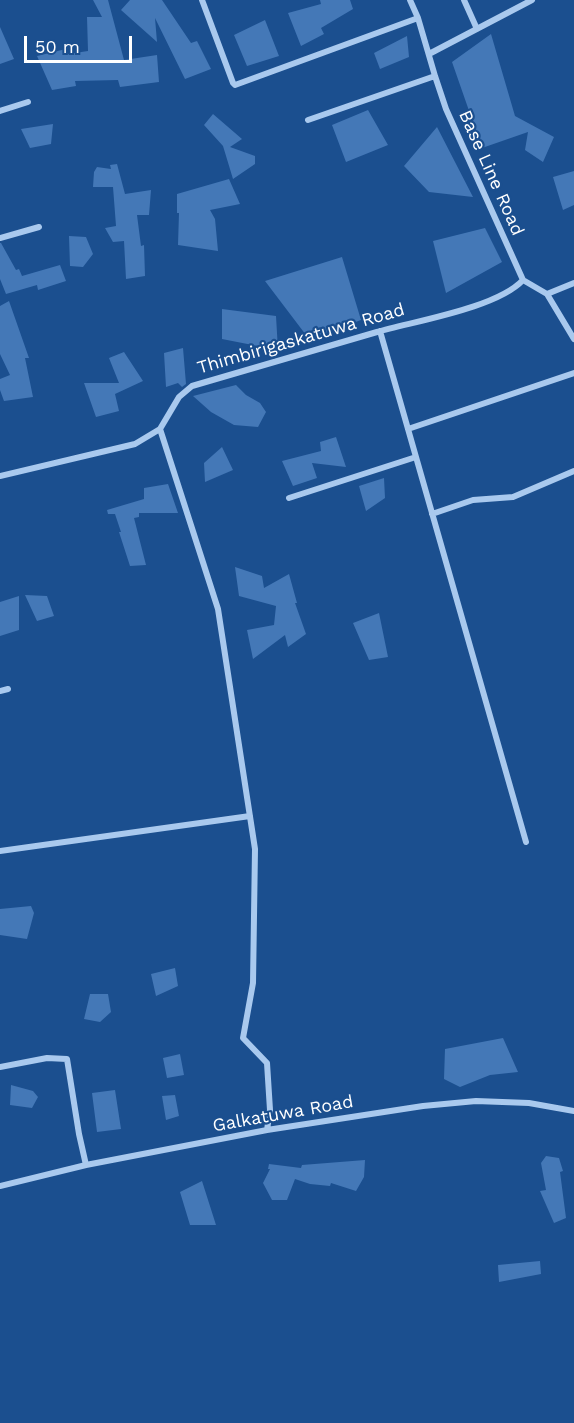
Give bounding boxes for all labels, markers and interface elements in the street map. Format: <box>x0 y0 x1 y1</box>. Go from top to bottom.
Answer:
scale bar <box>27 24 135 62</box>
text: 50 m <box>35 36 80 57</box>
street label: Base Line Road <box>454 107 528 239</box>
street label: Thimbirigaskatuwa Road <box>195 299 407 379</box>
street label: Galkatuwa Road <box>211 1091 355 1137</box>

